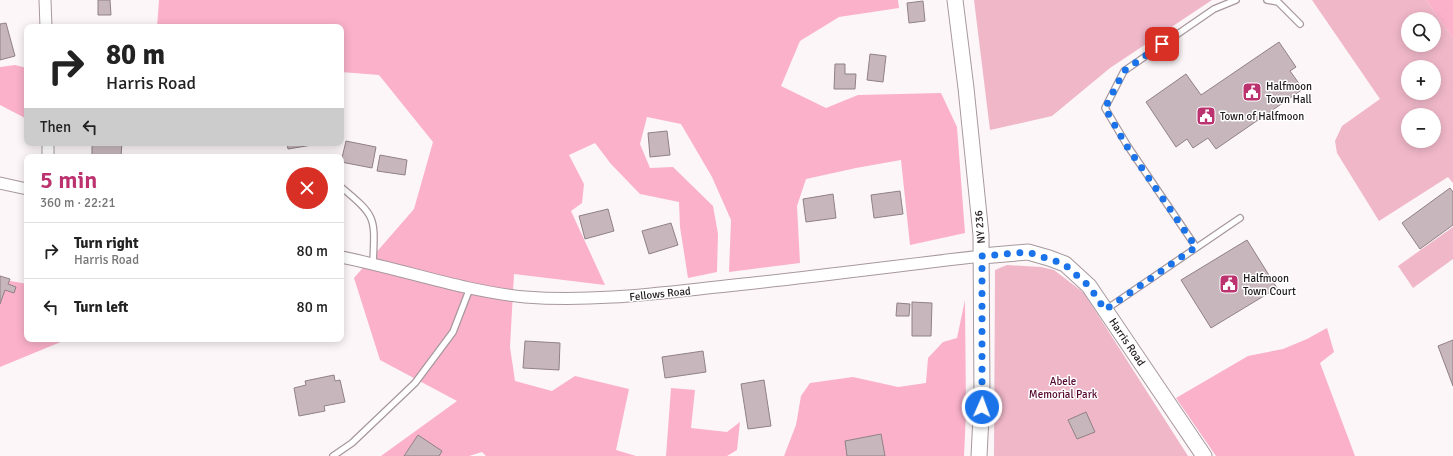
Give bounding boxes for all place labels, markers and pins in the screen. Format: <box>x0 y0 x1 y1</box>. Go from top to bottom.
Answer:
pin <box>1145 27 1179 61</box>
place label: Halfmoon Town Hall <box>1266 80 1312 106</box>
public building icon: Halfmoon Town Hall <box>1241 81 1263 103</box>
public building icon: Town of Halfmoon <box>1195 105 1217 127</box>
place label: Town of Halfmoon <box>1220 110 1304 123</box>
place label: Halfmoon Town Court <box>1243 272 1296 298</box>
public building icon: Halfmoon Town Court <box>1218 273 1240 295</box>

